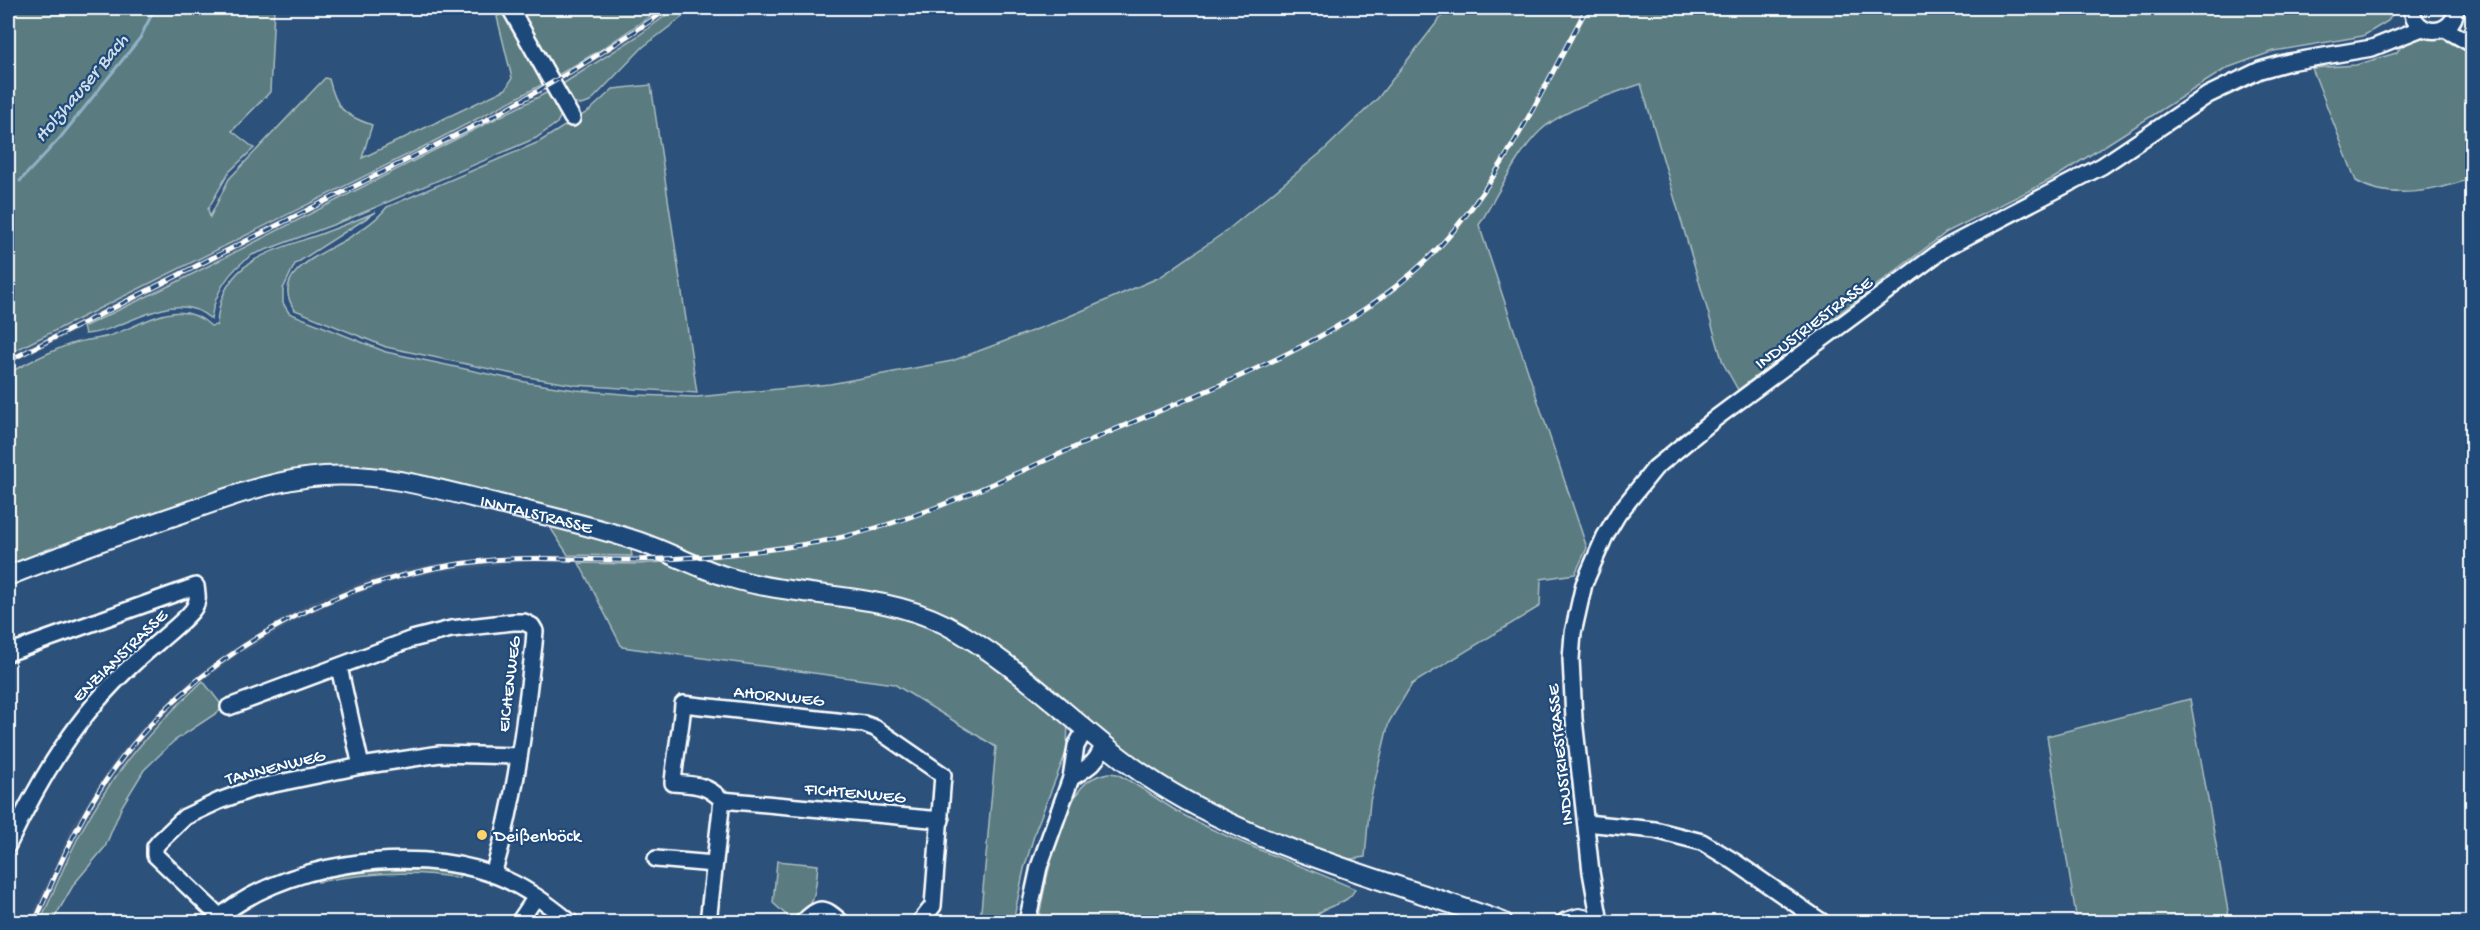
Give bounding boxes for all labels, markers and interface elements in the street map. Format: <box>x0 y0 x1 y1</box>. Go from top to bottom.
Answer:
water label: Holzhauser Bach <box>31 30 135 148</box>
street label: INDUSTRIESTRASSE <box>1752 273 1878 375</box>
street label: INNTALSTRASSE <box>478 492 595 540</box>
street label: ENZIANSTRASSE <box>69 605 173 708</box>
street label: EICHENWEG <box>494 635 527 733</box>
street label: AHORNWEG <box>732 682 826 713</box>
street label: INDUSTRIESTRASSE <box>1544 682 1579 826</box>
street label: TANNENWEG <box>223 746 328 791</box>
street label: FICHTENWEG <box>802 780 907 809</box>
place label: Deißenböck <box>493 827 583 848</box>
marker: Deißenböck <box>475 828 489 842</box>

